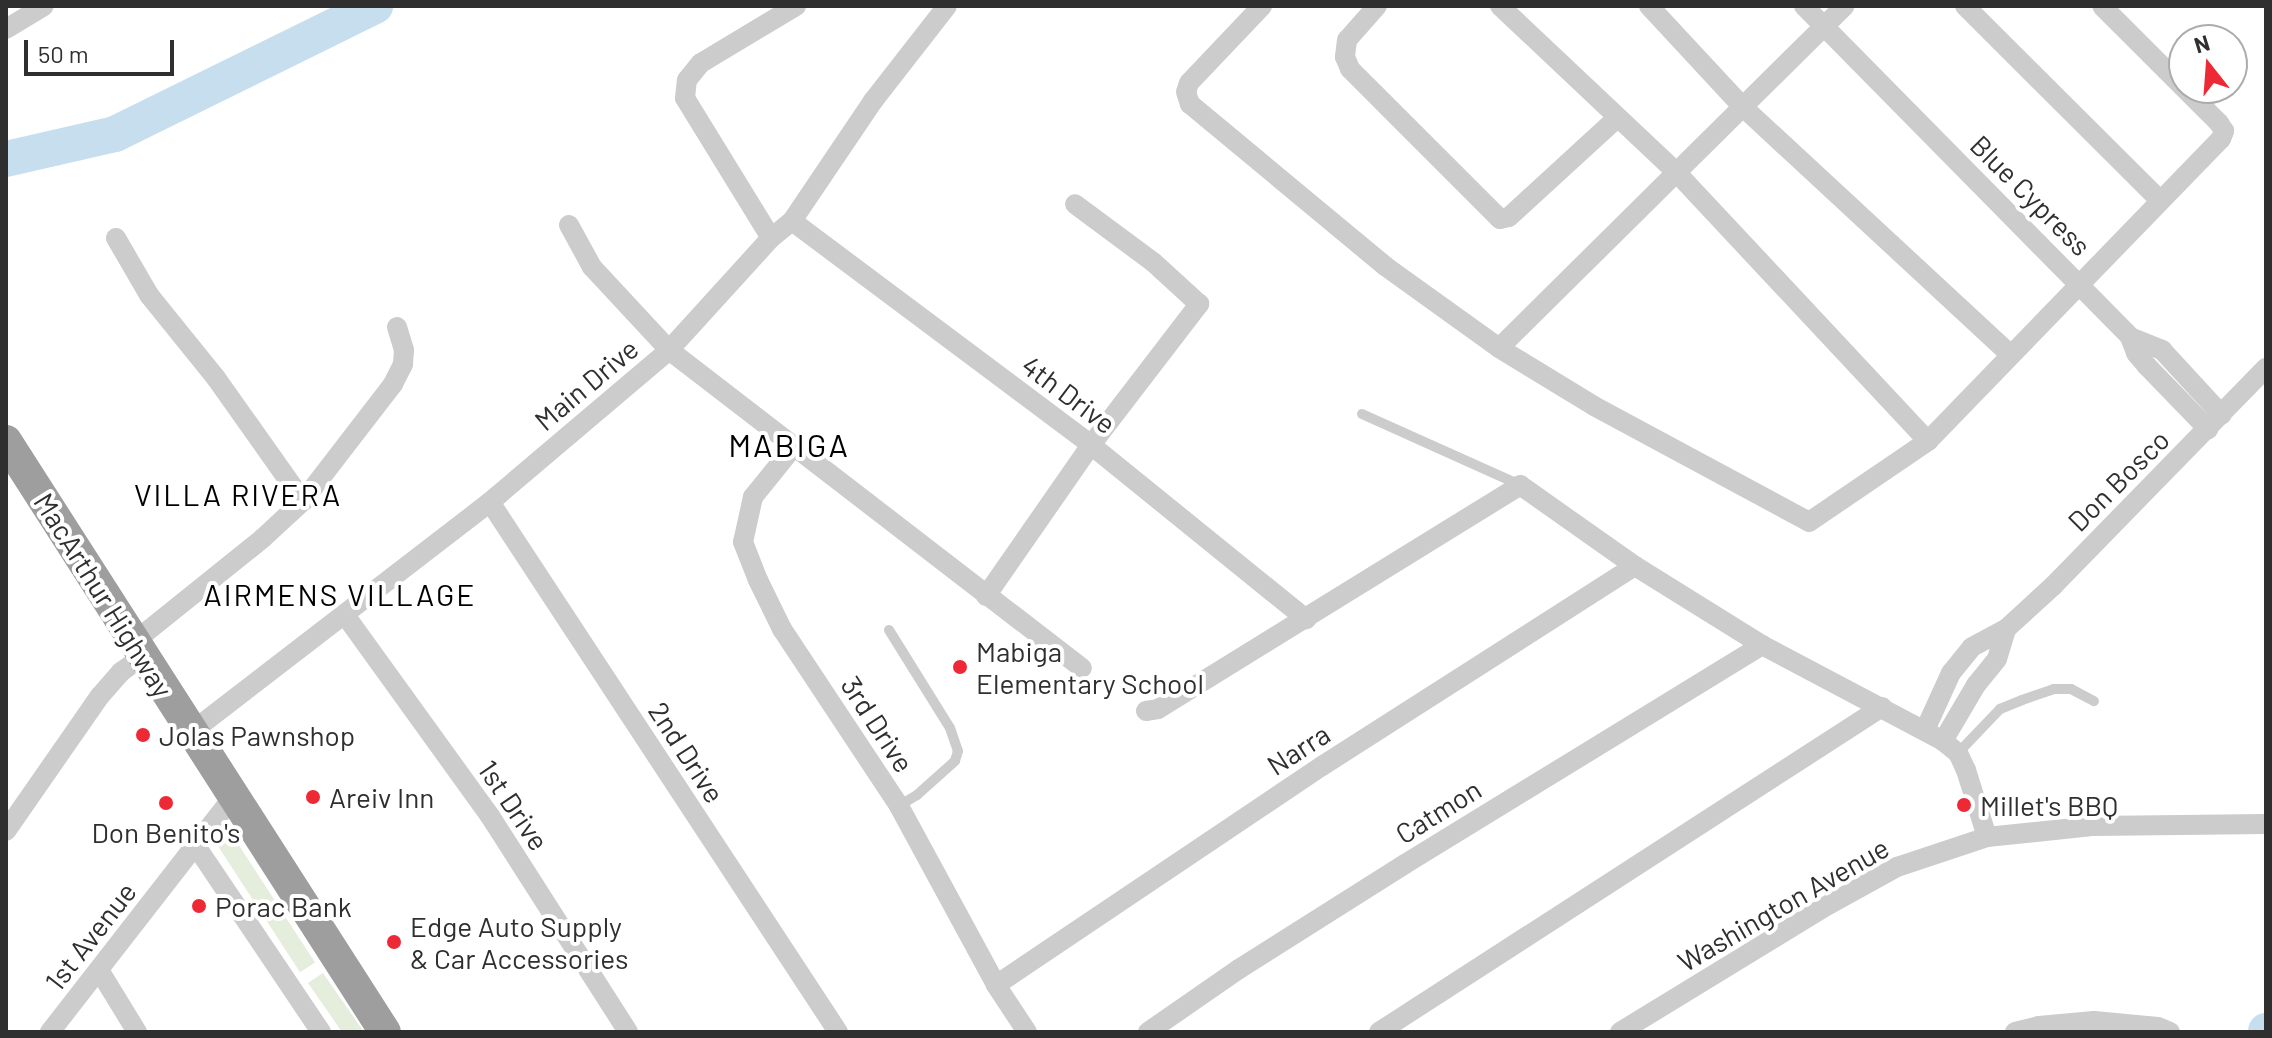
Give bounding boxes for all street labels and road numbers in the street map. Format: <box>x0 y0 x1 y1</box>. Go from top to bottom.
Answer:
street label: Blue Cypress <box>1964 128 2098 262</box>
street label: Main Drive <box>527 331 645 437</box>
street label: 4th Drive <box>1015 348 1123 440</box>
street label: Don Bosco <box>2060 422 2176 538</box>
street label: MacArthur Highway <box>28 487 180 703</box>
street label: 3rd Drive <box>835 670 921 778</box>
street label: 2nd Drive <box>642 695 732 809</box>
street label: Narra <box>1260 716 1336 782</box>
street label: 1st Drive <box>472 754 556 856</box>
street label: Catmon <box>1389 772 1487 850</box>
street label: Washington Avenue <box>1672 830 1894 978</box>
street label: 1st Avenue <box>37 875 143 997</box>

